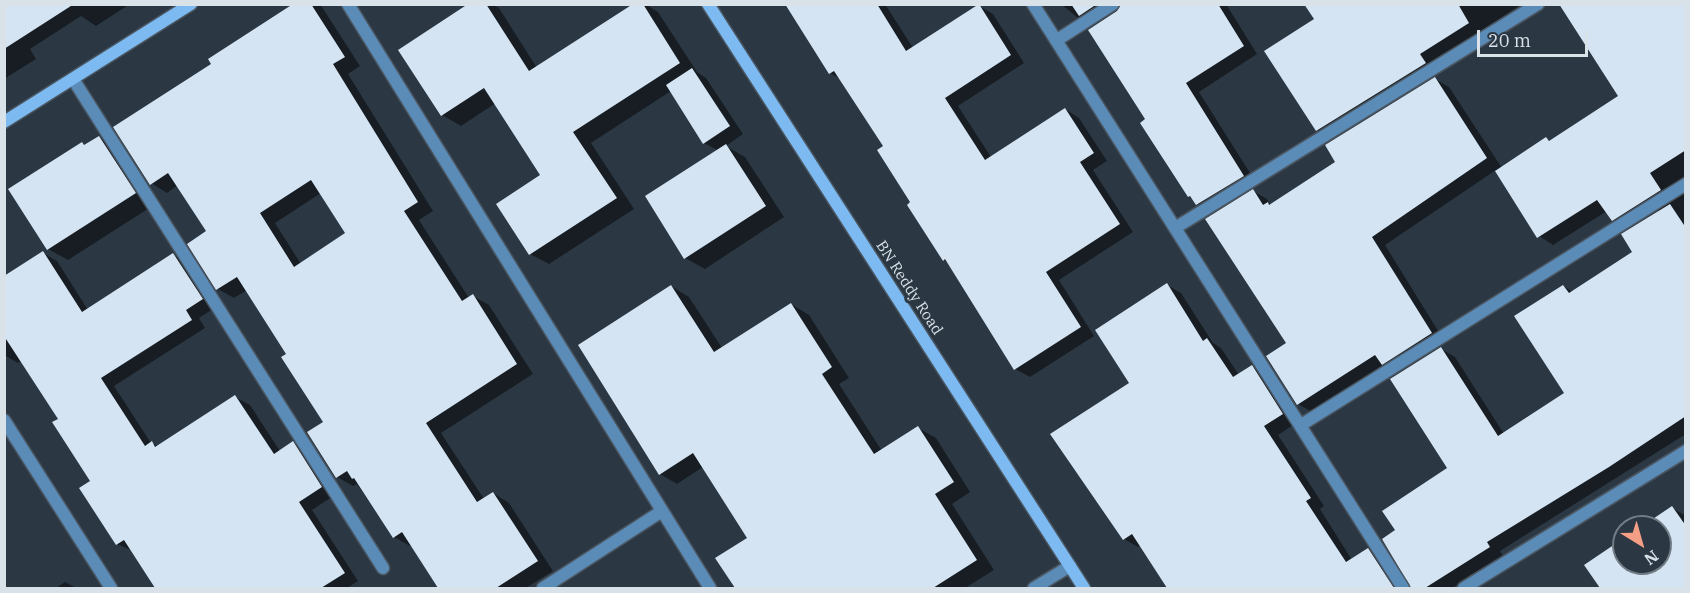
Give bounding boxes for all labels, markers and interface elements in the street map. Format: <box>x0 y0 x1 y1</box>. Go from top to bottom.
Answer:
scale bar <box>1480 18 1591 56</box>
text: 20 m <box>1488 29 1531 52</box>
street label: BN Reddy Road <box>872 237 946 339</box>
north arrow <box>1612 515 1672 575</box>
text: N <box>1641 546 1663 570</box>

